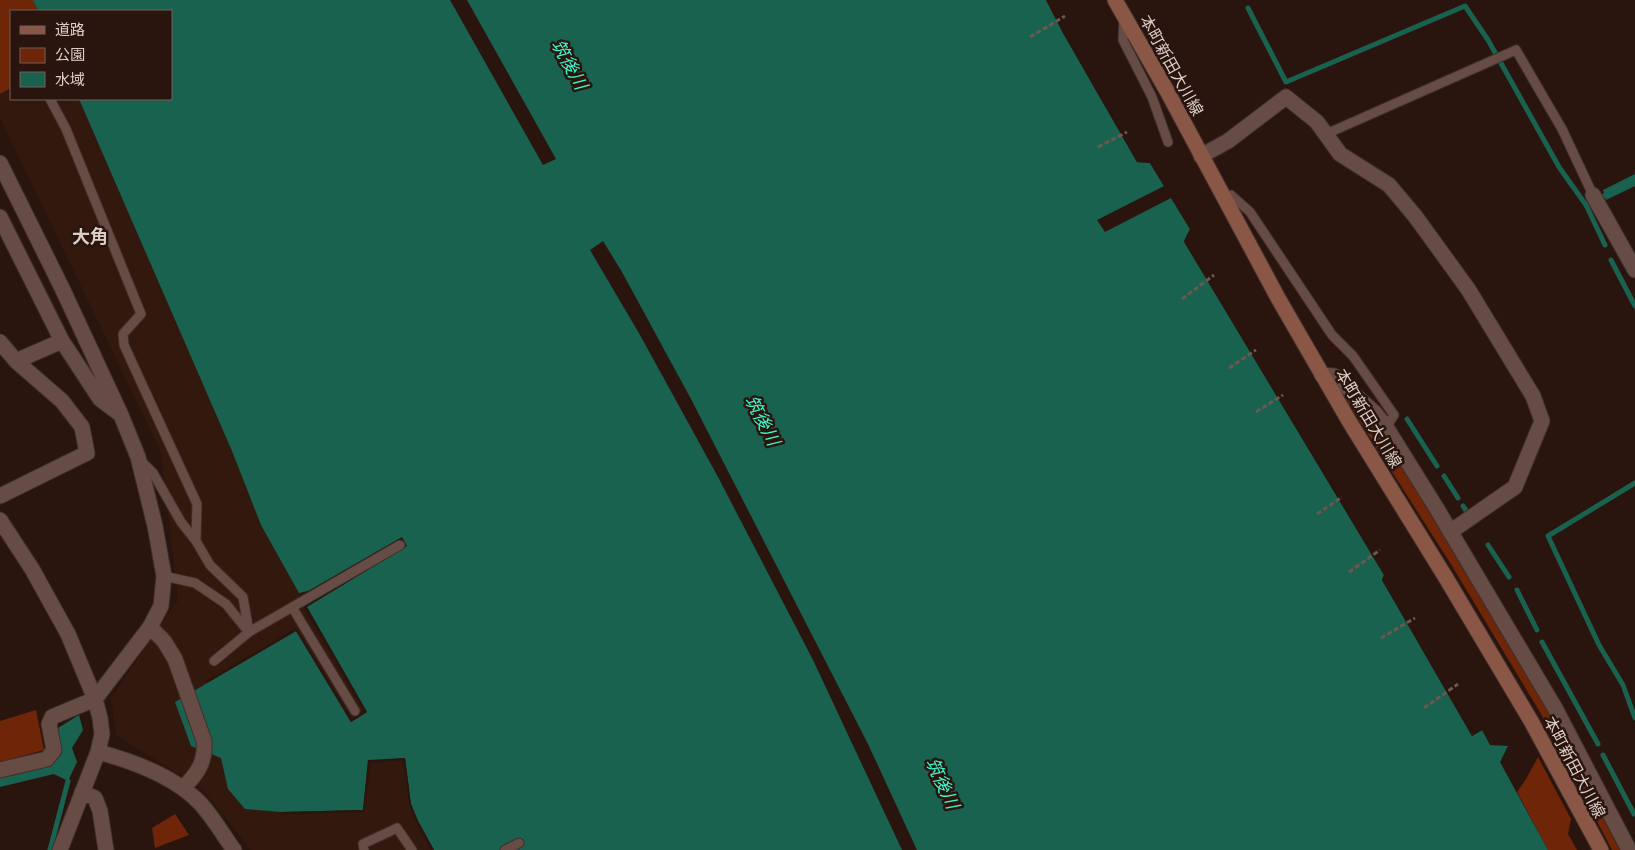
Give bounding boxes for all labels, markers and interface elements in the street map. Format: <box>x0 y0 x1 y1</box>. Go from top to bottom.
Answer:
legend <box>10 10 172 100</box>
street label: 本町新田大川線 <box>1137 12 1207 118</box>
text: 道路 <box>55 21 85 38</box>
water label: 筑後川 <box>548 36 593 94</box>
text: 公園 <box>55 46 85 63</box>
text: 水域 <box>55 71 85 88</box>
district label: 大角 <box>72 226 108 246</box>
street label: 本町新田大川線 <box>1332 365 1406 471</box>
water label: 筑後川 <box>741 391 785 450</box>
street label: 本町新田大川線 <box>1541 713 1609 821</box>
water label: 筑後川 <box>923 754 964 814</box>

